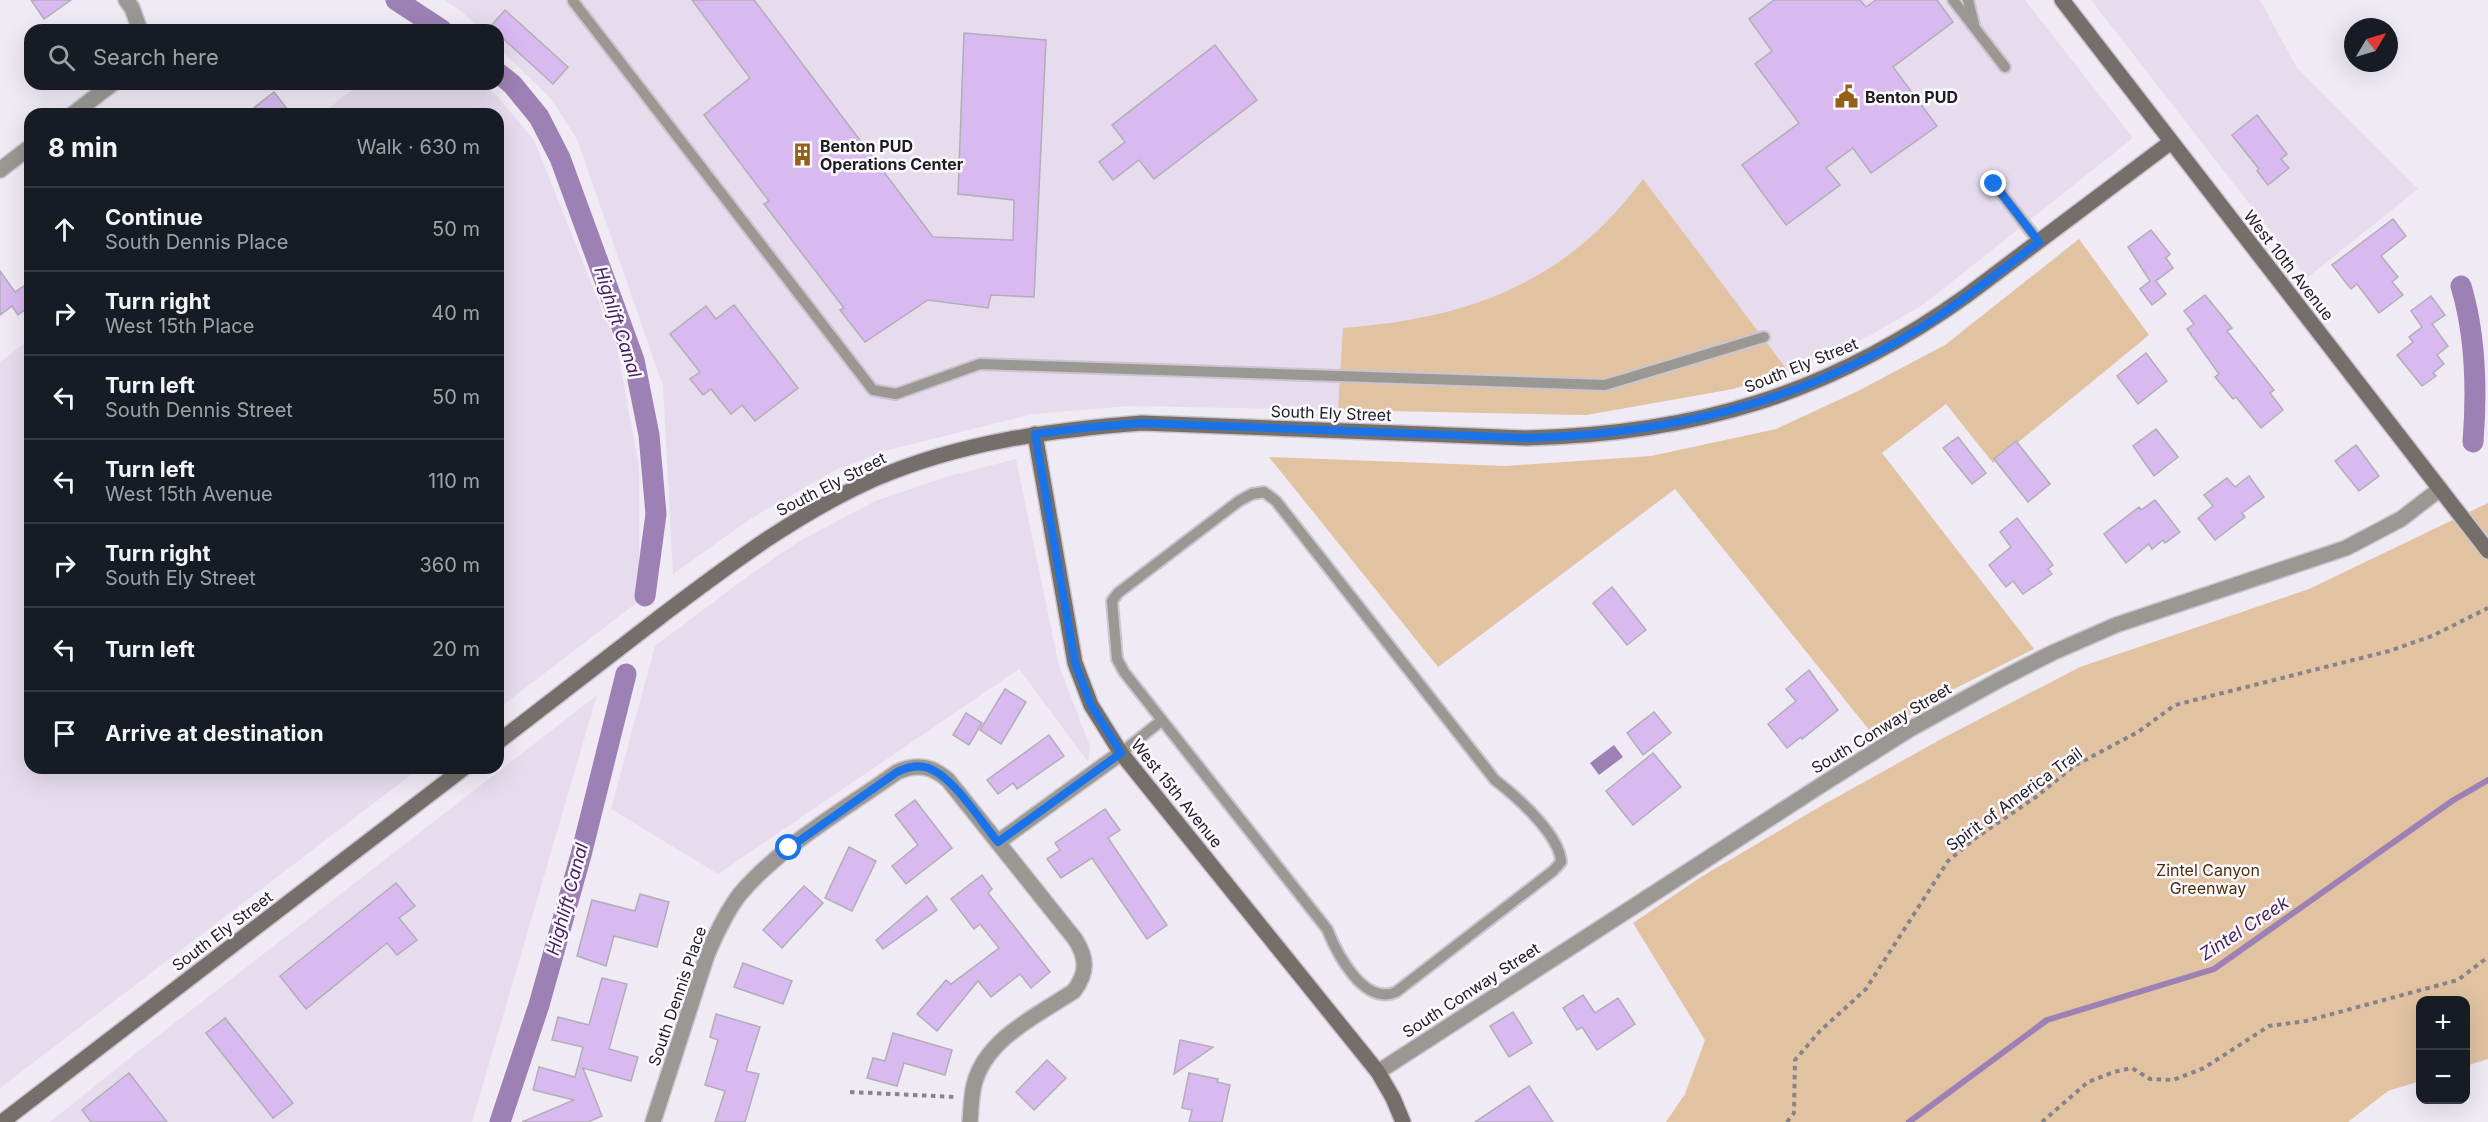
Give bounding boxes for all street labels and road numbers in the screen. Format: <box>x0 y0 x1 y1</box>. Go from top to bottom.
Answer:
street label: West 10th Avenue <box>2240 206 2338 324</box>
street label: South Ely Street <box>1741 333 1861 397</box>
street label: South Ely Street <box>1270 401 1392 425</box>
street label: South Ely Street <box>773 448 889 520</box>
street label: South Conway Street <box>1807 678 1955 778</box>
street label: West 15th Avenue <box>1127 735 1227 851</box>
street label: Spirit of America Trail <box>1942 743 2086 855</box>
street label: South Ely Street <box>168 887 276 975</box>
street label: South Dennis Place <box>644 923 710 1069</box>
street label: South Conway Street <box>1399 938 1543 1042</box>

